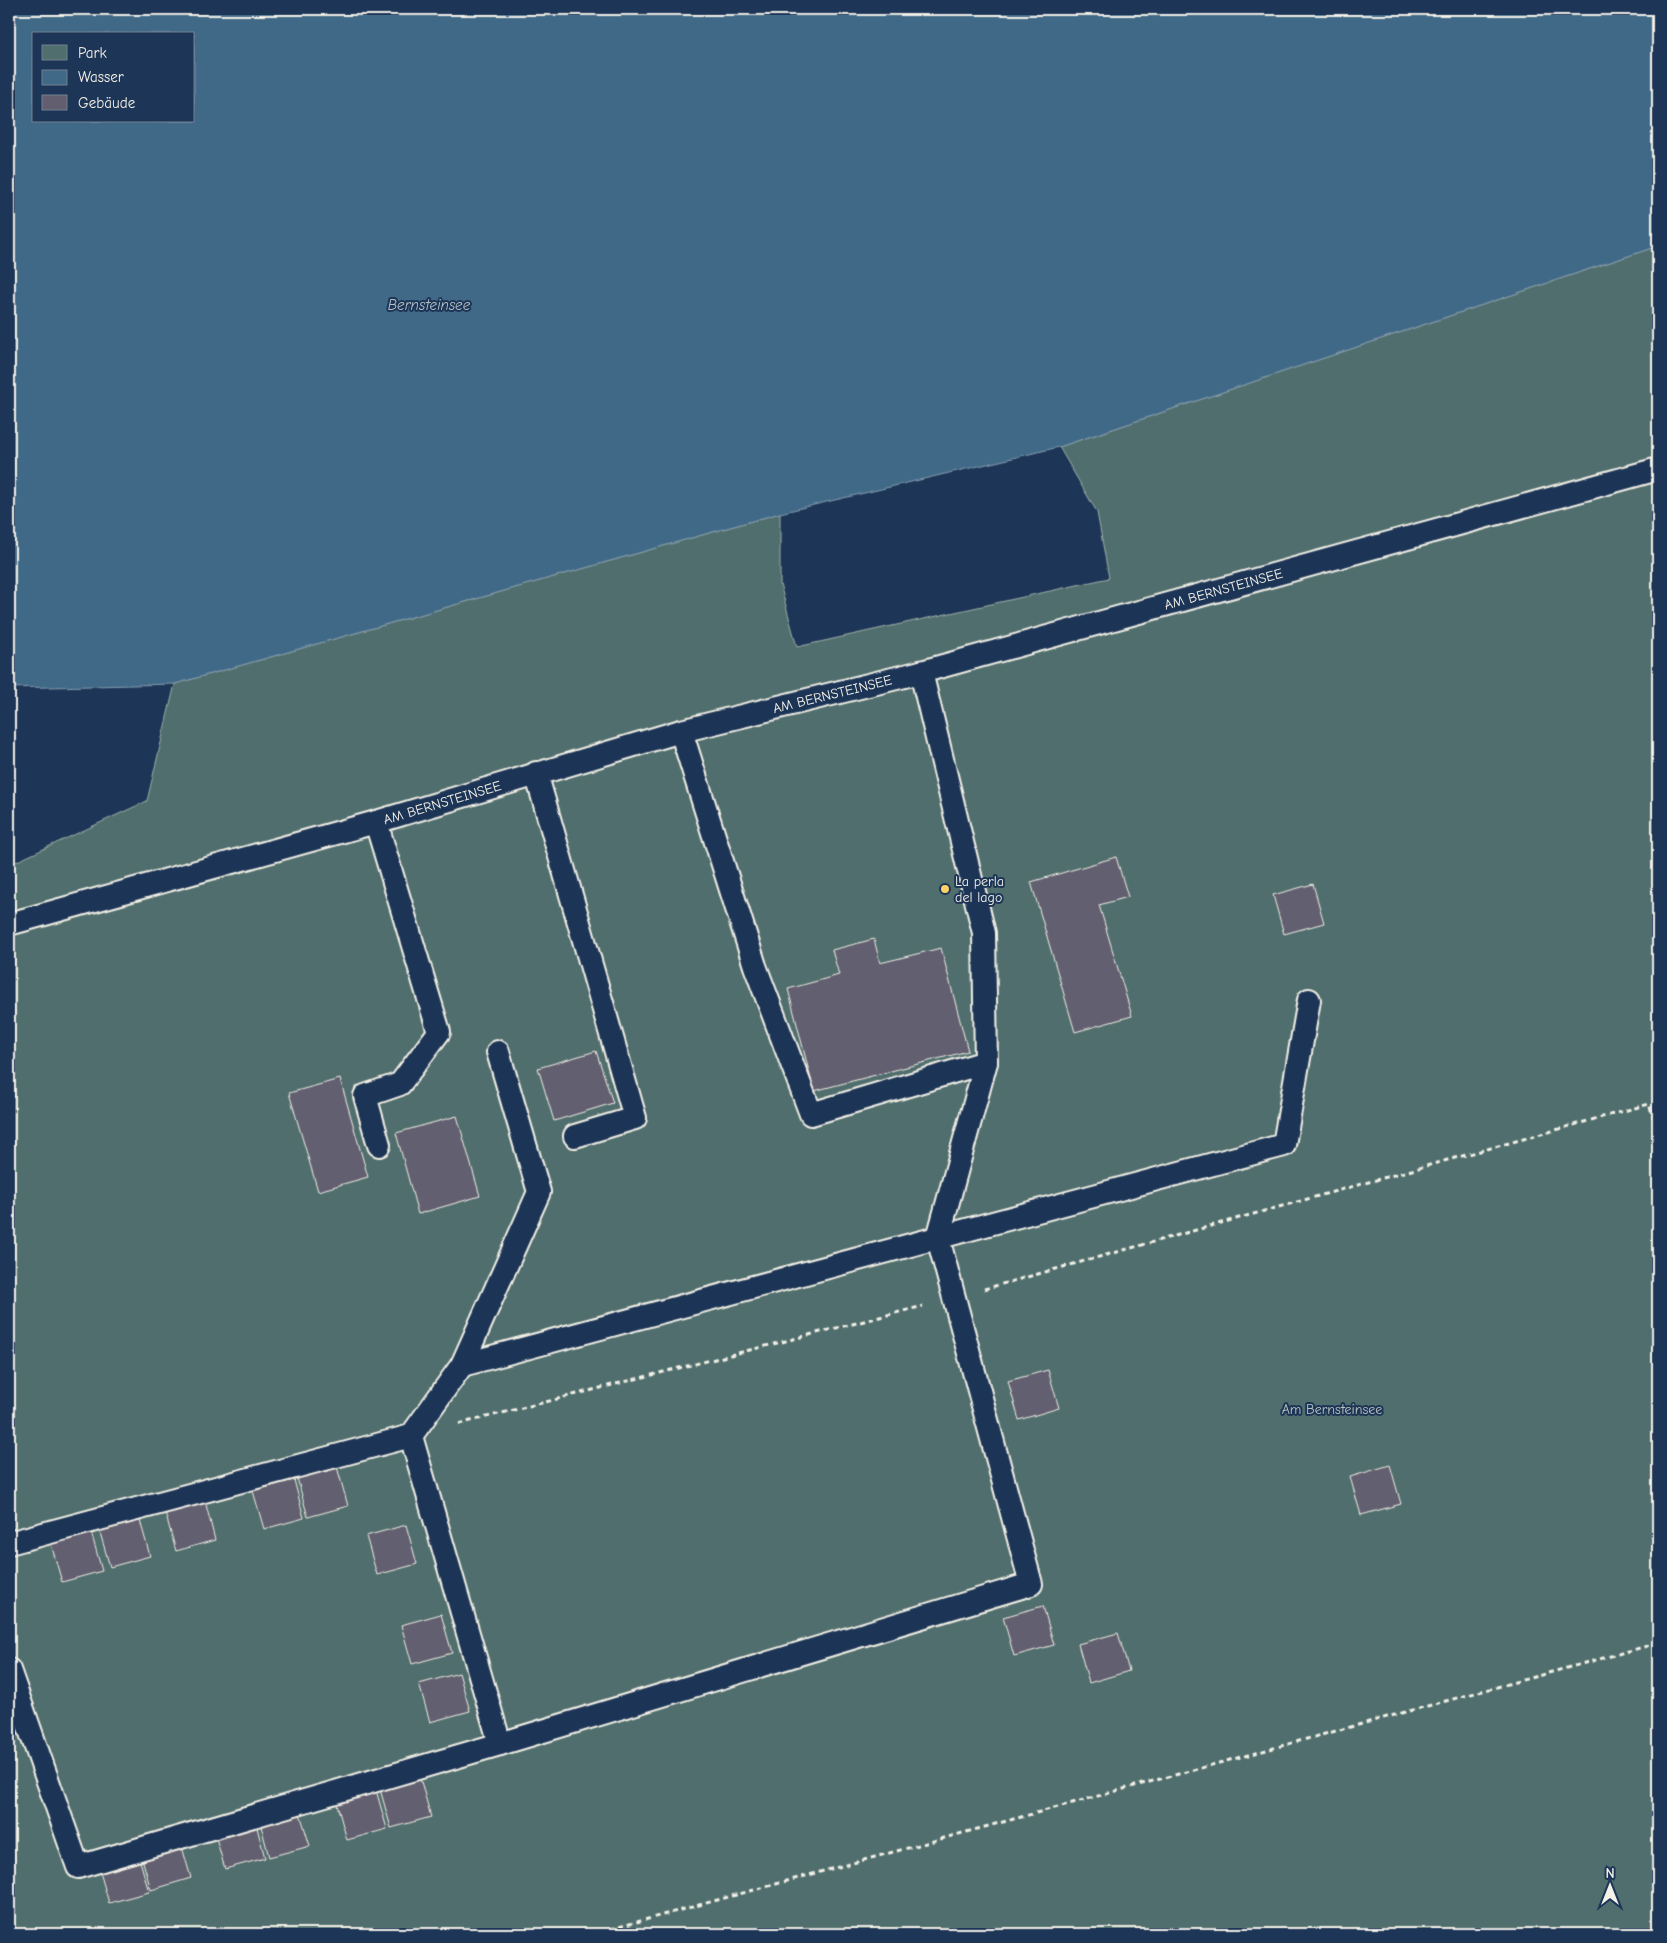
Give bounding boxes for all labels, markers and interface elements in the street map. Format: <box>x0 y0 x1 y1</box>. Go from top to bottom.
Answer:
legend <box>32 32 195 122</box>
text: Park <box>78 44 107 62</box>
text: Wasser <box>78 68 124 86</box>
text: Gebäude <box>78 94 136 112</box>
water label: Bernsteinsee <box>388 296 471 314</box>
street label: AM BERNSTEINSEE <box>1162 564 1285 613</box>
street label: AM BERNSTEINSEE <box>771 671 894 717</box>
street label: AM BERNSTEINSEE <box>381 777 503 828</box>
place label: La perla del lago <box>955 873 1004 906</box>
marker: La perla del lago <box>939 883 951 895</box>
park label: Am Bernsteinsee <box>1282 1401 1382 1418</box>
north arrow <box>1584 1860 1634 1910</box>
text: N <box>1605 1865 1615 1882</box>

